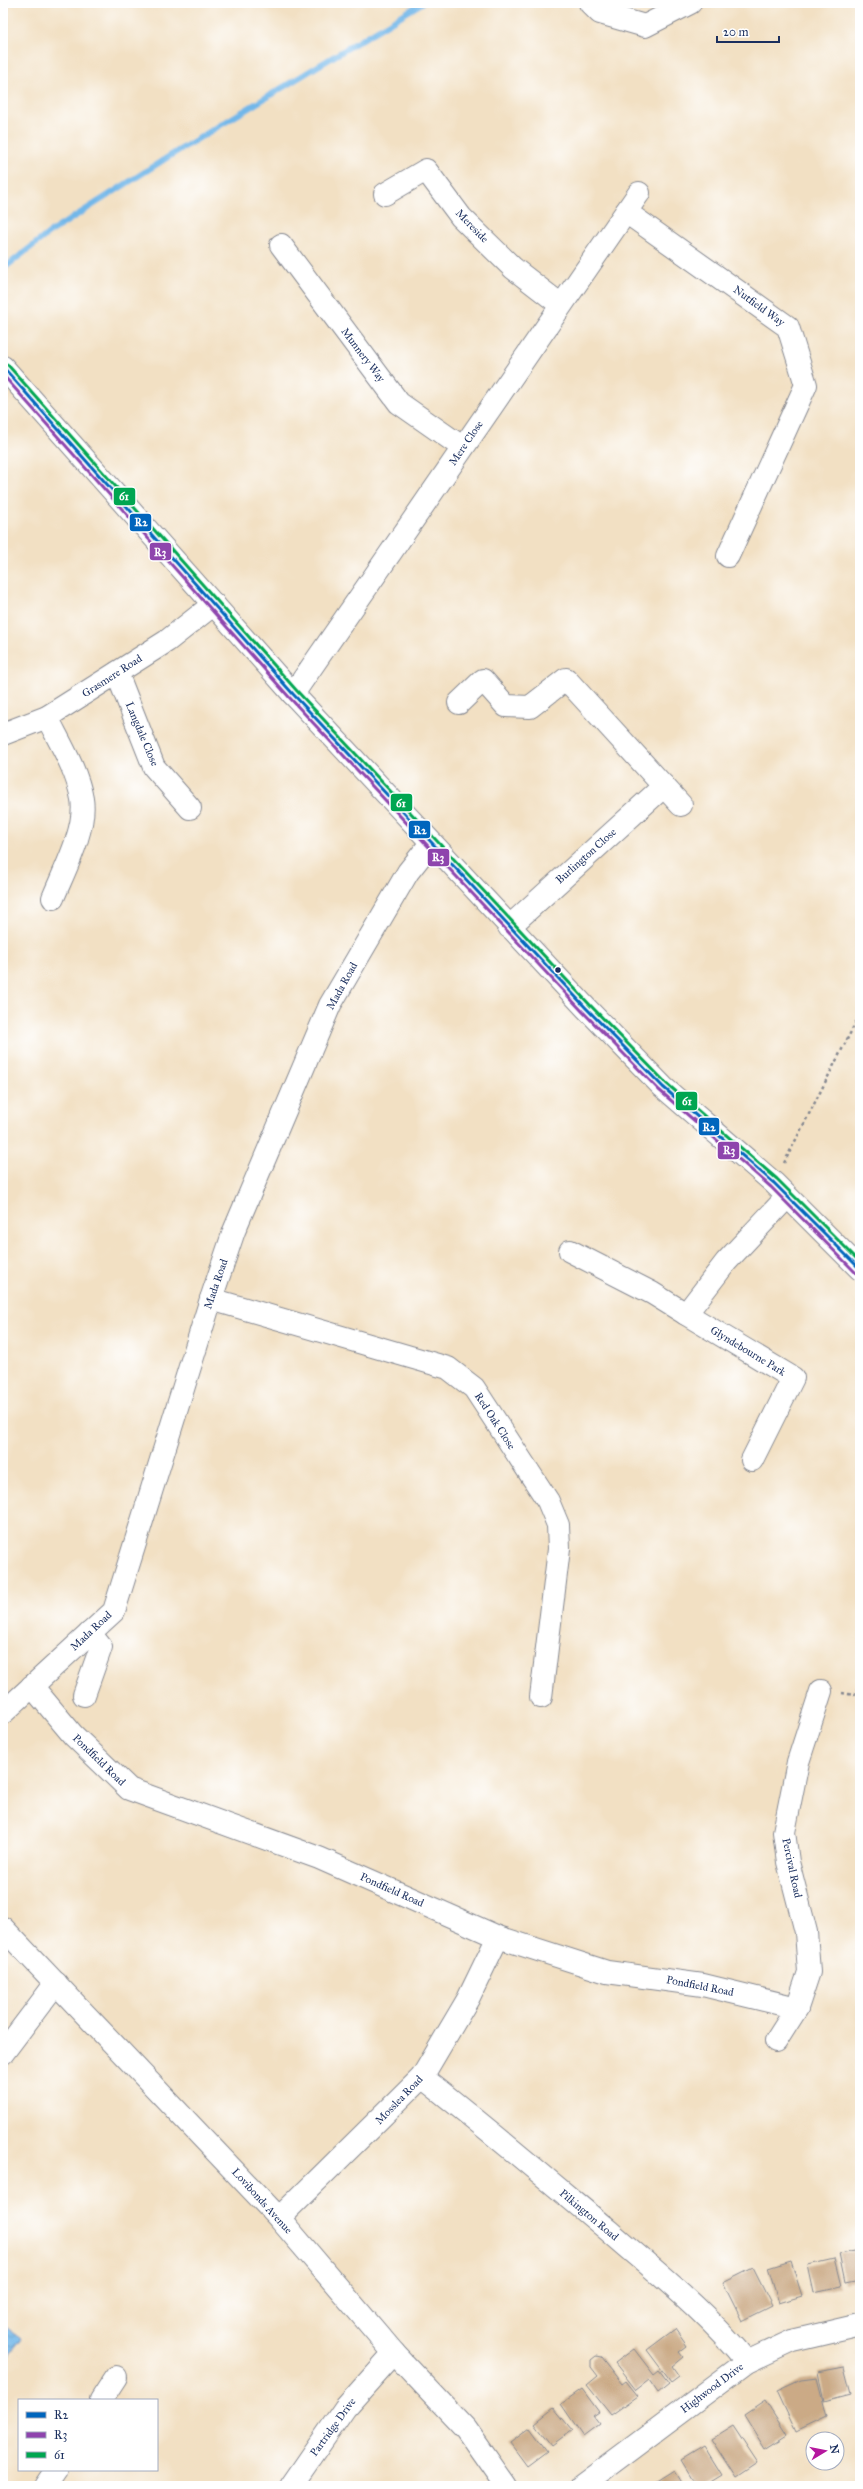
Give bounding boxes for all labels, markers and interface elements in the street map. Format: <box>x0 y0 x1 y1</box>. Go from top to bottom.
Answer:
scale bar <box>717 18 779 44</box>
text: 20 m <box>723 25 749 39</box>
street label: Mereside <box>453 207 491 246</box>
street label: Nutfield Way <box>731 283 788 329</box>
street label: Munnery Way <box>338 325 388 385</box>
street label: Mere Close <box>446 418 486 468</box>
line badge: 61 <box>113 487 136 506</box>
text: 61 <box>119 490 130 503</box>
line badge: R2 <box>129 513 152 532</box>
text: R2 <box>134 516 148 529</box>
line badge: R3 <box>149 542 172 561</box>
text: R3 <box>154 546 166 560</box>
street label: Grasmere Road <box>79 651 145 700</box>
street label: Langdale Close <box>123 700 162 768</box>
line badge: 61 <box>390 793 413 812</box>
text: 61 <box>396 797 407 810</box>
line badge: R2 <box>408 820 431 839</box>
text: R2 <box>413 824 427 837</box>
street label: Burlington Close <box>553 825 619 887</box>
line badge: R3 <box>427 848 450 867</box>
text: R3 <box>432 851 444 865</box>
street label: Mada Road <box>324 960 361 1012</box>
unlabelled marker <box>553 965 563 975</box>
line badge: 61 <box>675 1091 698 1111</box>
text: 61 <box>682 1095 693 1108</box>
line badge: R2 <box>698 1117 720 1136</box>
text: R2 <box>702 1121 716 1134</box>
line badge: R3 <box>717 1141 740 1160</box>
text: R3 <box>723 1144 735 1158</box>
street label: Mada Road <box>201 1257 231 1311</box>
street label: Glyndebourne Park <box>708 1323 789 1379</box>
street label: Red Oak Close <box>472 1390 518 1452</box>
street label: Mada Road <box>68 1608 115 1653</box>
street label: Pondfield Road <box>70 1732 128 1789</box>
street label: Percival Road <box>779 1837 805 1900</box>
street label: Pondfield Road <box>358 1870 426 1910</box>
street label: Pondfield Road <box>665 1973 735 1999</box>
street label: Mosslea Road <box>372 2073 426 2127</box>
street label: Lovibonds Avenue <box>229 2166 295 2237</box>
street label: Pilkington Road <box>557 2187 621 2244</box>
street label: Highwood Drive <box>678 2360 746 2416</box>
street label: Partridge Drive <box>307 2395 359 2459</box>
legend <box>18 2399 158 2471</box>
text: R2 <box>54 2408 68 2422</box>
text: R3 <box>54 2428 67 2442</box>
north arrow <box>805 2431 845 2471</box>
text: N <box>827 2444 842 2456</box>
text: 61 <box>54 2448 65 2462</box>

